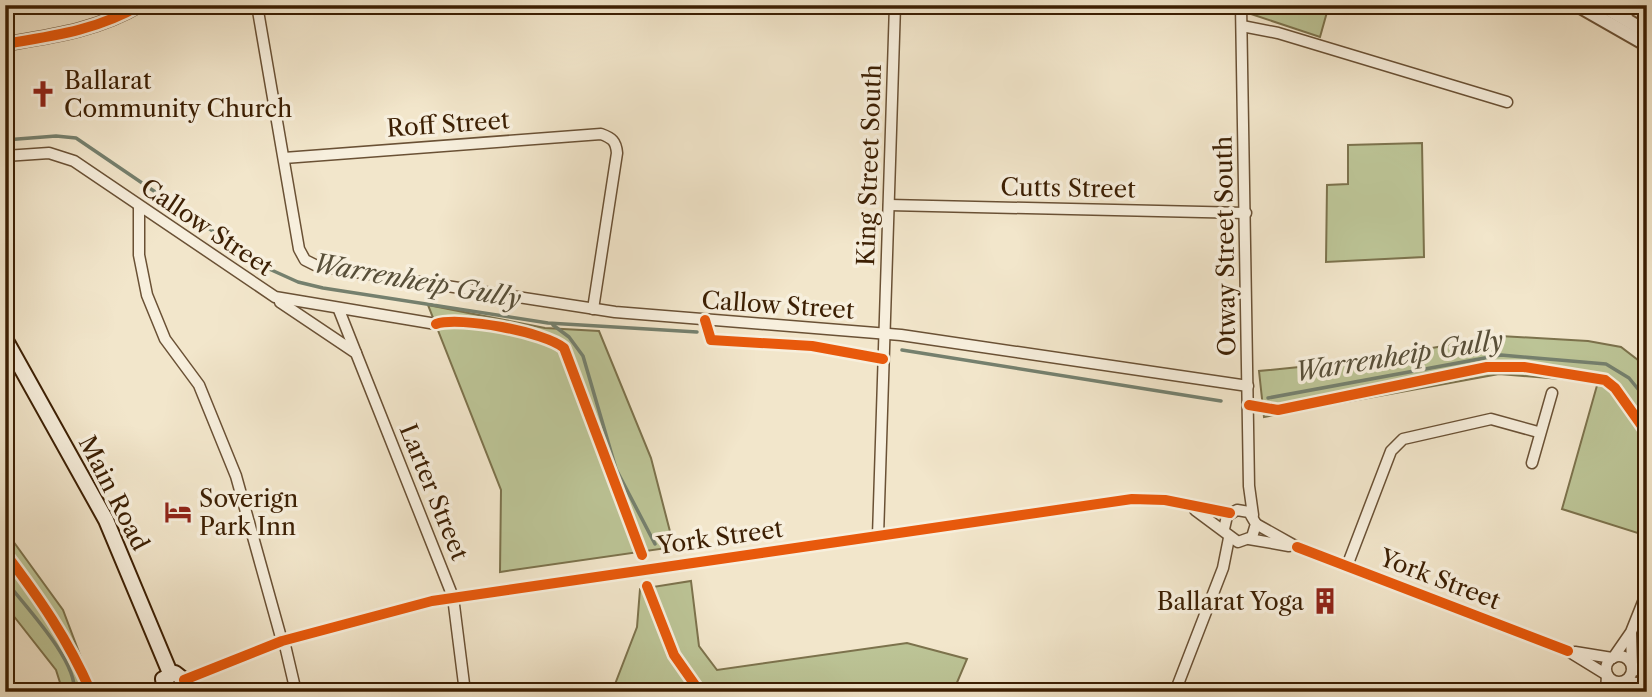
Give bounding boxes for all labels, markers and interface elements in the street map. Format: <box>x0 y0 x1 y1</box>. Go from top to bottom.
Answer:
street label: King Street South <box>851 64 887 266</box>
place label: Ballarat Community Church <box>64 66 292 123</box>
church icon: Ballarat Community Church <box>28 79 58 109</box>
street label: Roff Street <box>386 105 511 143</box>
street label: Otway Street South <box>1209 136 1241 356</box>
street label: Callow Street <box>135 172 279 282</box>
street label: Cutts Street <box>1000 172 1136 204</box>
water label: Warrenheip Gully <box>310 247 524 315</box>
street label: Callow Street <box>701 285 856 325</box>
water label: Warrenheip Gully <box>1292 324 1506 388</box>
street label: Larter Street <box>393 420 475 565</box>
street label: Main Road <box>73 431 155 556</box>
place label: Soverign Park Inn <box>199 484 298 541</box>
hotel icon: Soverign Park Inn <box>163 497 193 527</box>
street label: York Street <box>654 514 785 560</box>
street label: York Street <box>1375 542 1505 615</box>
building icon: Ballarat Yoga <box>1310 586 1340 616</box>
place label: Ballarat Yoga <box>1157 587 1304 616</box>

